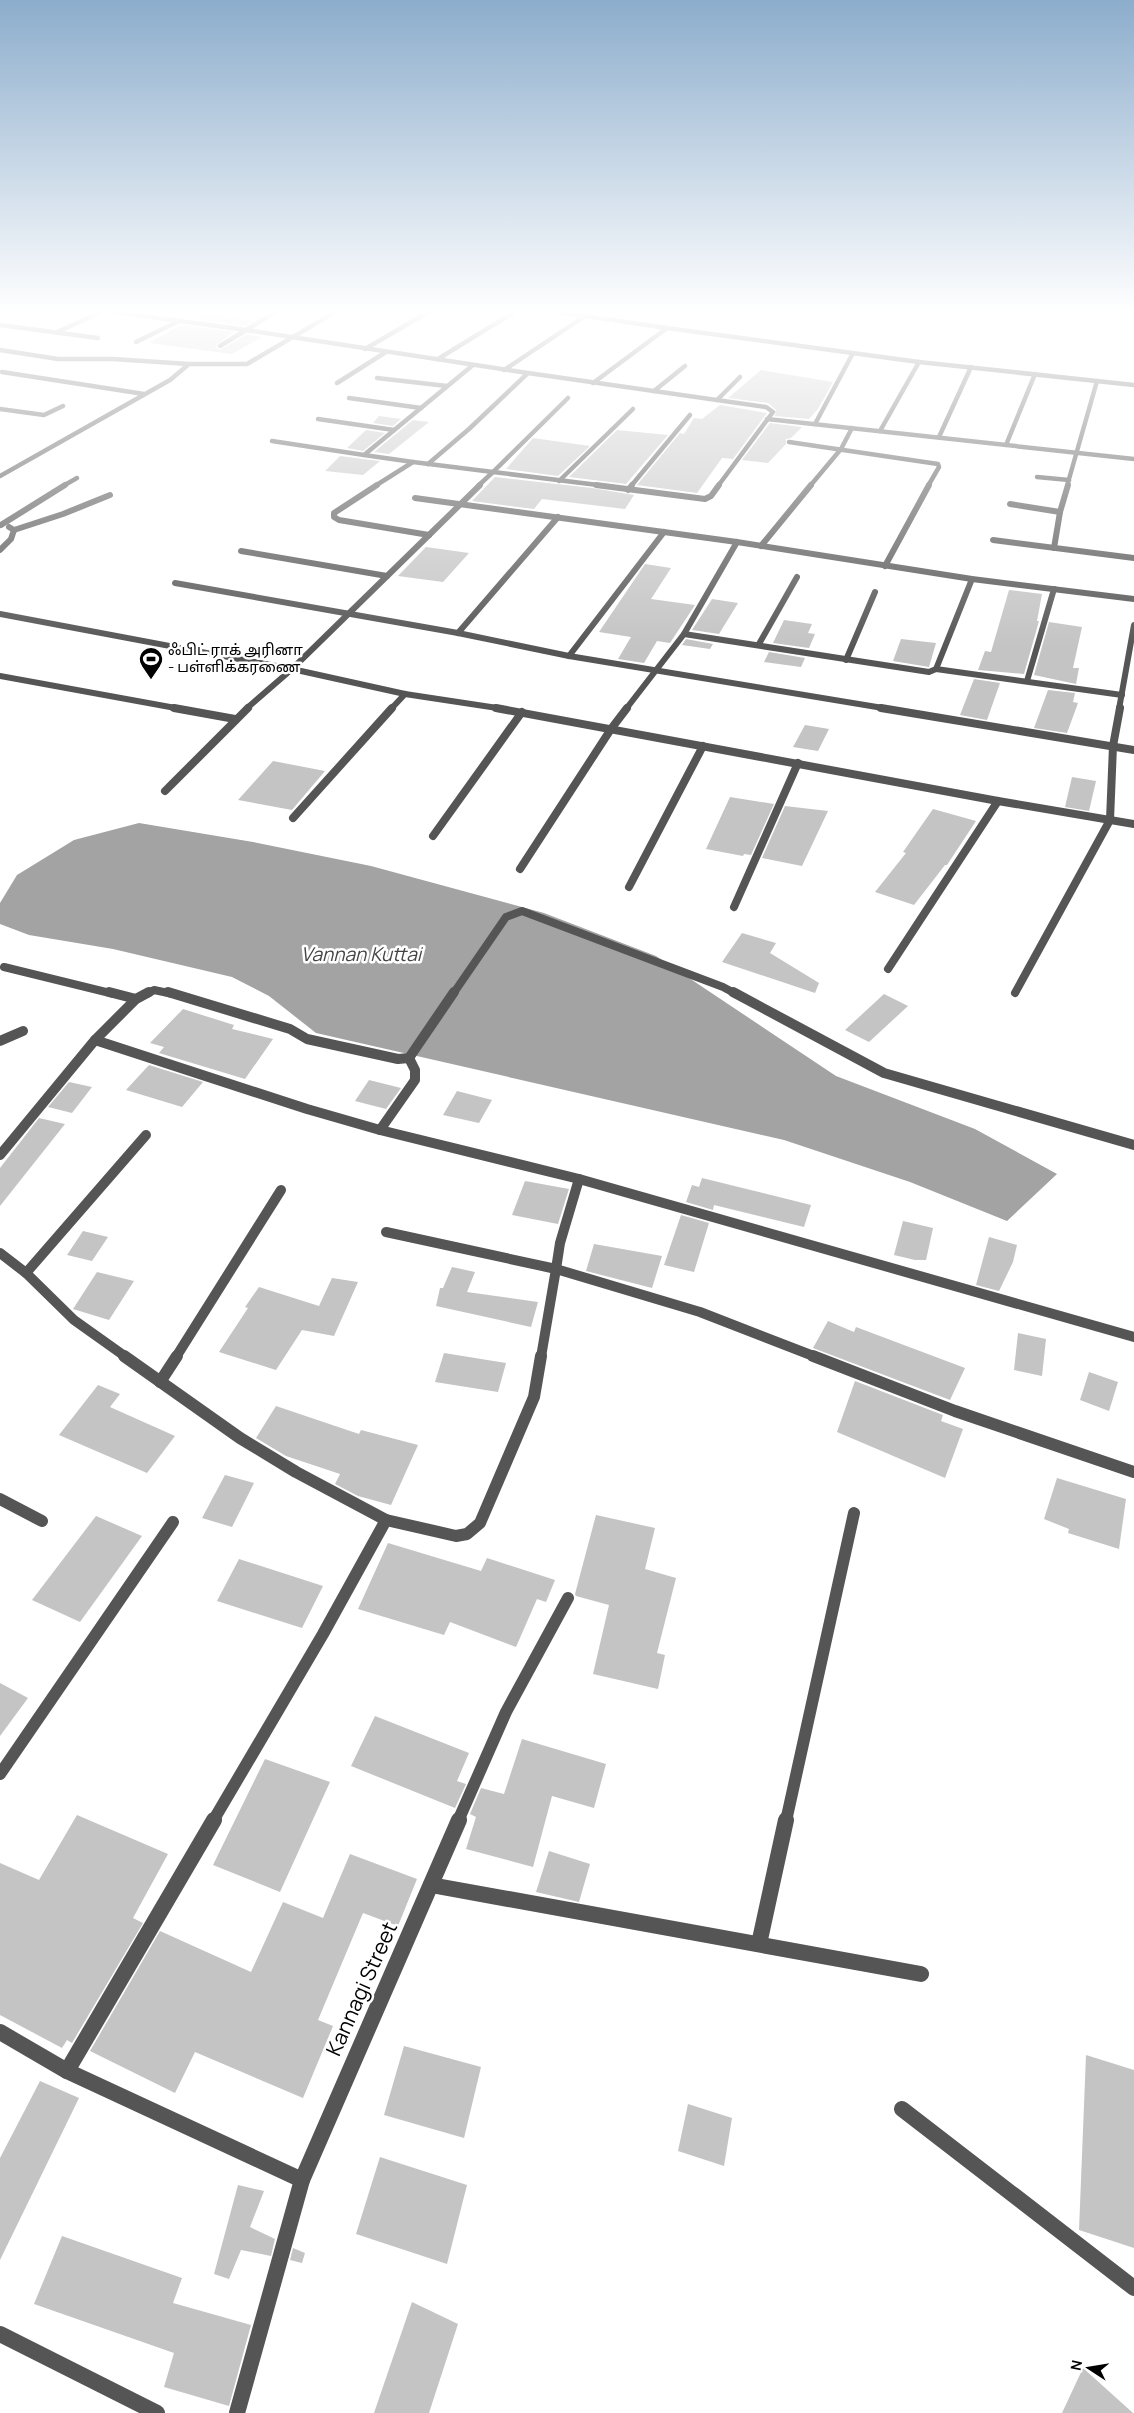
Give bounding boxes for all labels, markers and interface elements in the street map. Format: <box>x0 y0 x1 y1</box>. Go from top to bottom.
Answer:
place label: ஃபிட் ராக் அரினா - பள்ளிக்கரணை <box>168 639 303 677</box>
sports icon: ஃபிட் ராக் அரினா - பள்ளிக்கரணை <box>138 646 164 680</box>
water label: Vannan Kuttai <box>301 941 424 967</box>
street label: Kannagi Street <box>319 1917 403 2060</box>
north arrow <box>1064 2343 1114 2393</box>
text: N <box>1065 2358 1086 2372</box>

